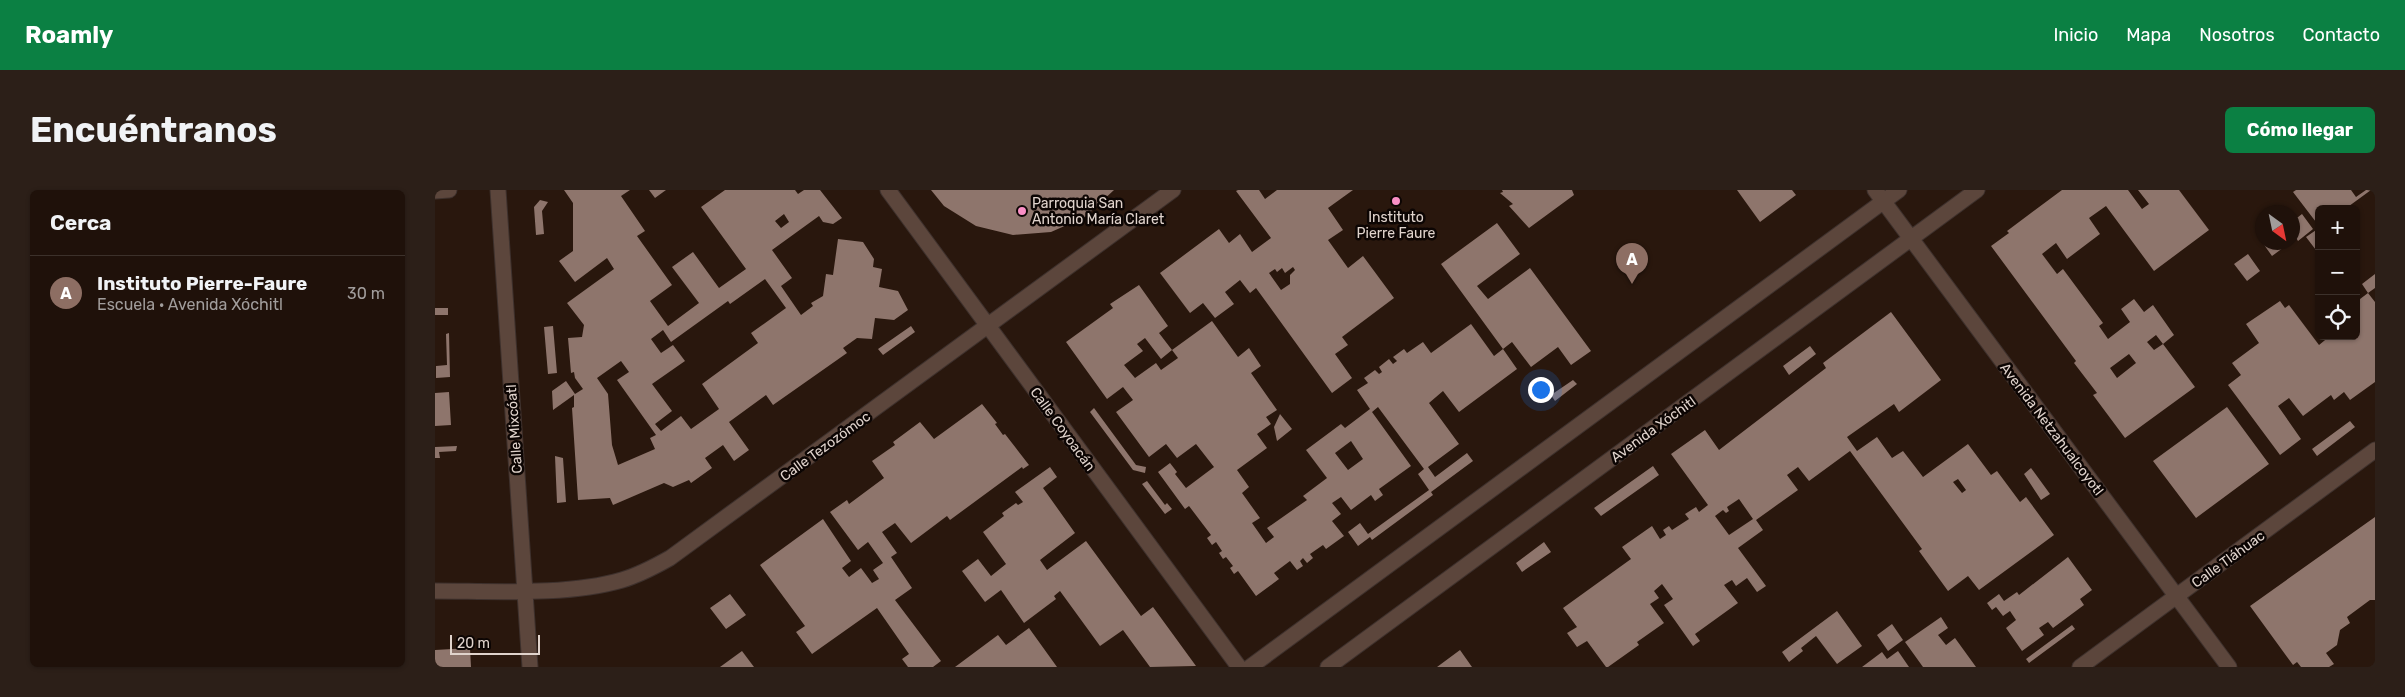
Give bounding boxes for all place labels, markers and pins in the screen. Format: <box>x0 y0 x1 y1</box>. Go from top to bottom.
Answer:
place label: Parroquia San Antonio María Claret <box>1032 195 1165 228</box>
marker: Instituto Pierre Faure <box>1390 195 1402 207</box>
marker: Parroquia San Antonio María Claret <box>1016 205 1028 217</box>
place label: Instituto Pierre Faure <box>1357 209 1436 242</box>
pin: A <box>1616 243 1648 284</box>

